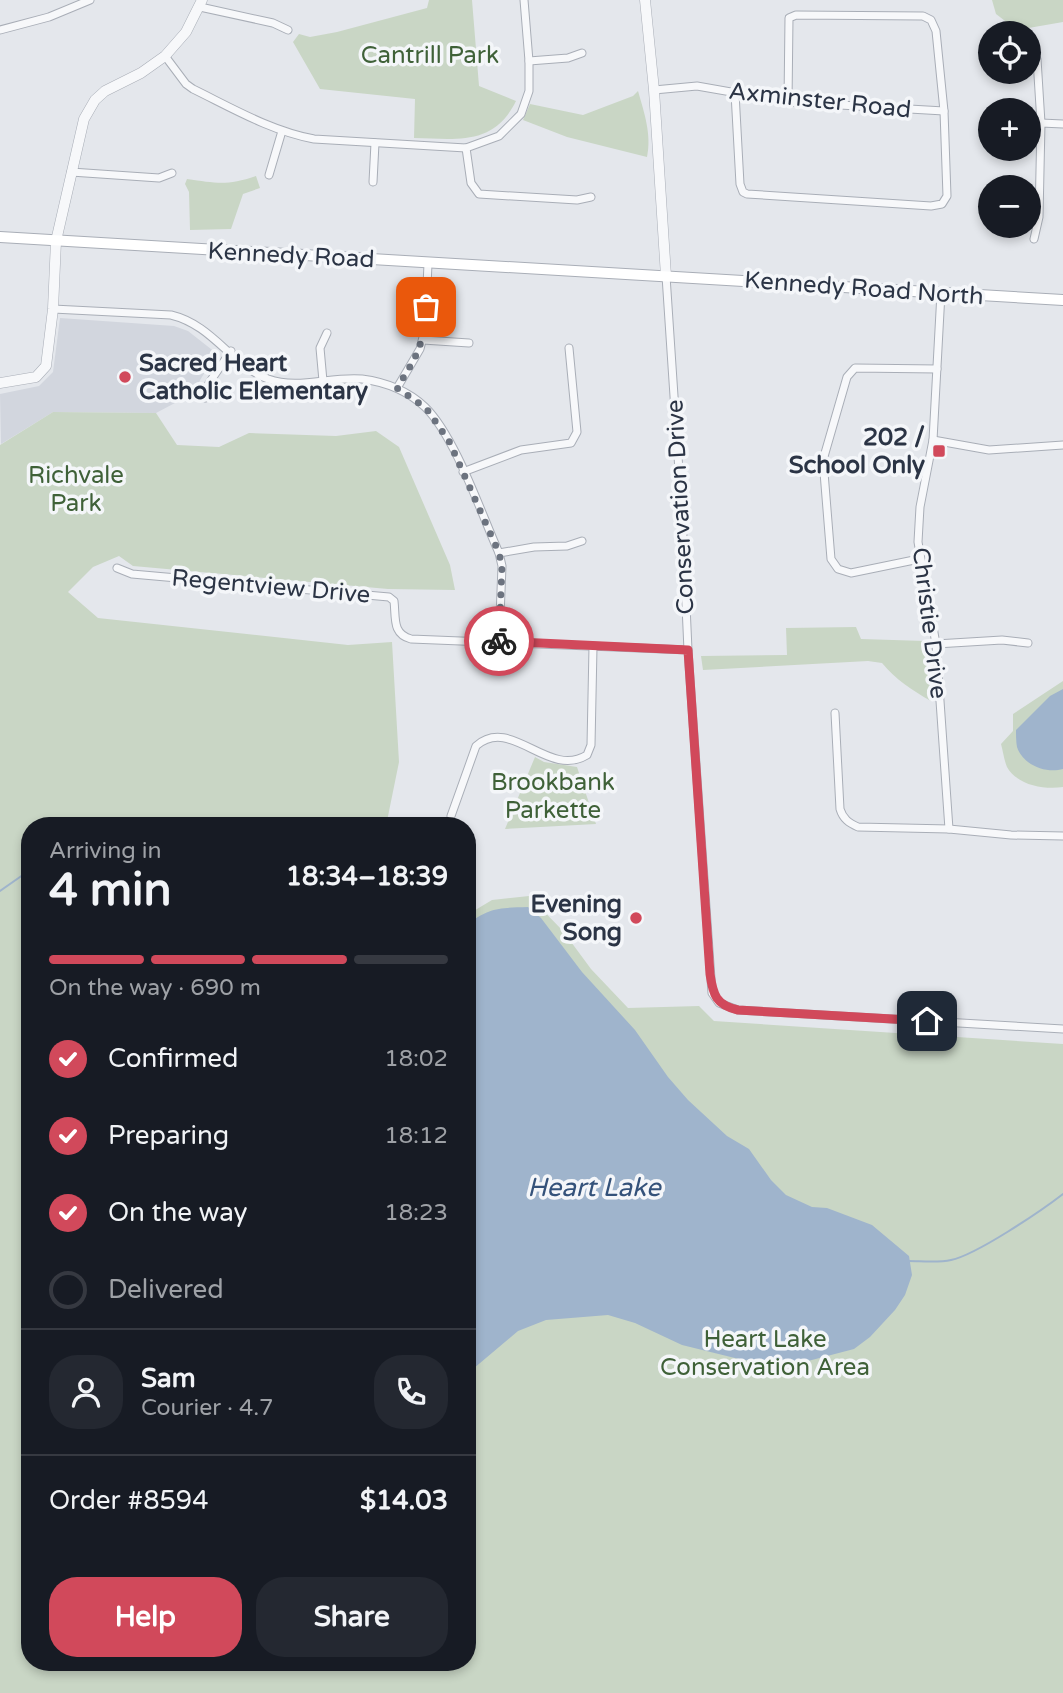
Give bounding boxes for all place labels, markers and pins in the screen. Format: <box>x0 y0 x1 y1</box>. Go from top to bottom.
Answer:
pin <box>396 277 456 337</box>
place label: Sacred Heart Catholic Elementary <box>139 349 368 406</box>
marker: Sacred Heart Catholic Elementary <box>117 369 133 385</box>
place label: 202 / School Only <box>789 423 925 480</box>
marker: 202 / School Only <box>931 443 947 459</box>
place label: Evening Song <box>531 890 622 947</box>
marker: Evening Song <box>628 910 644 926</box>
pin <box>897 991 957 1051</box>

